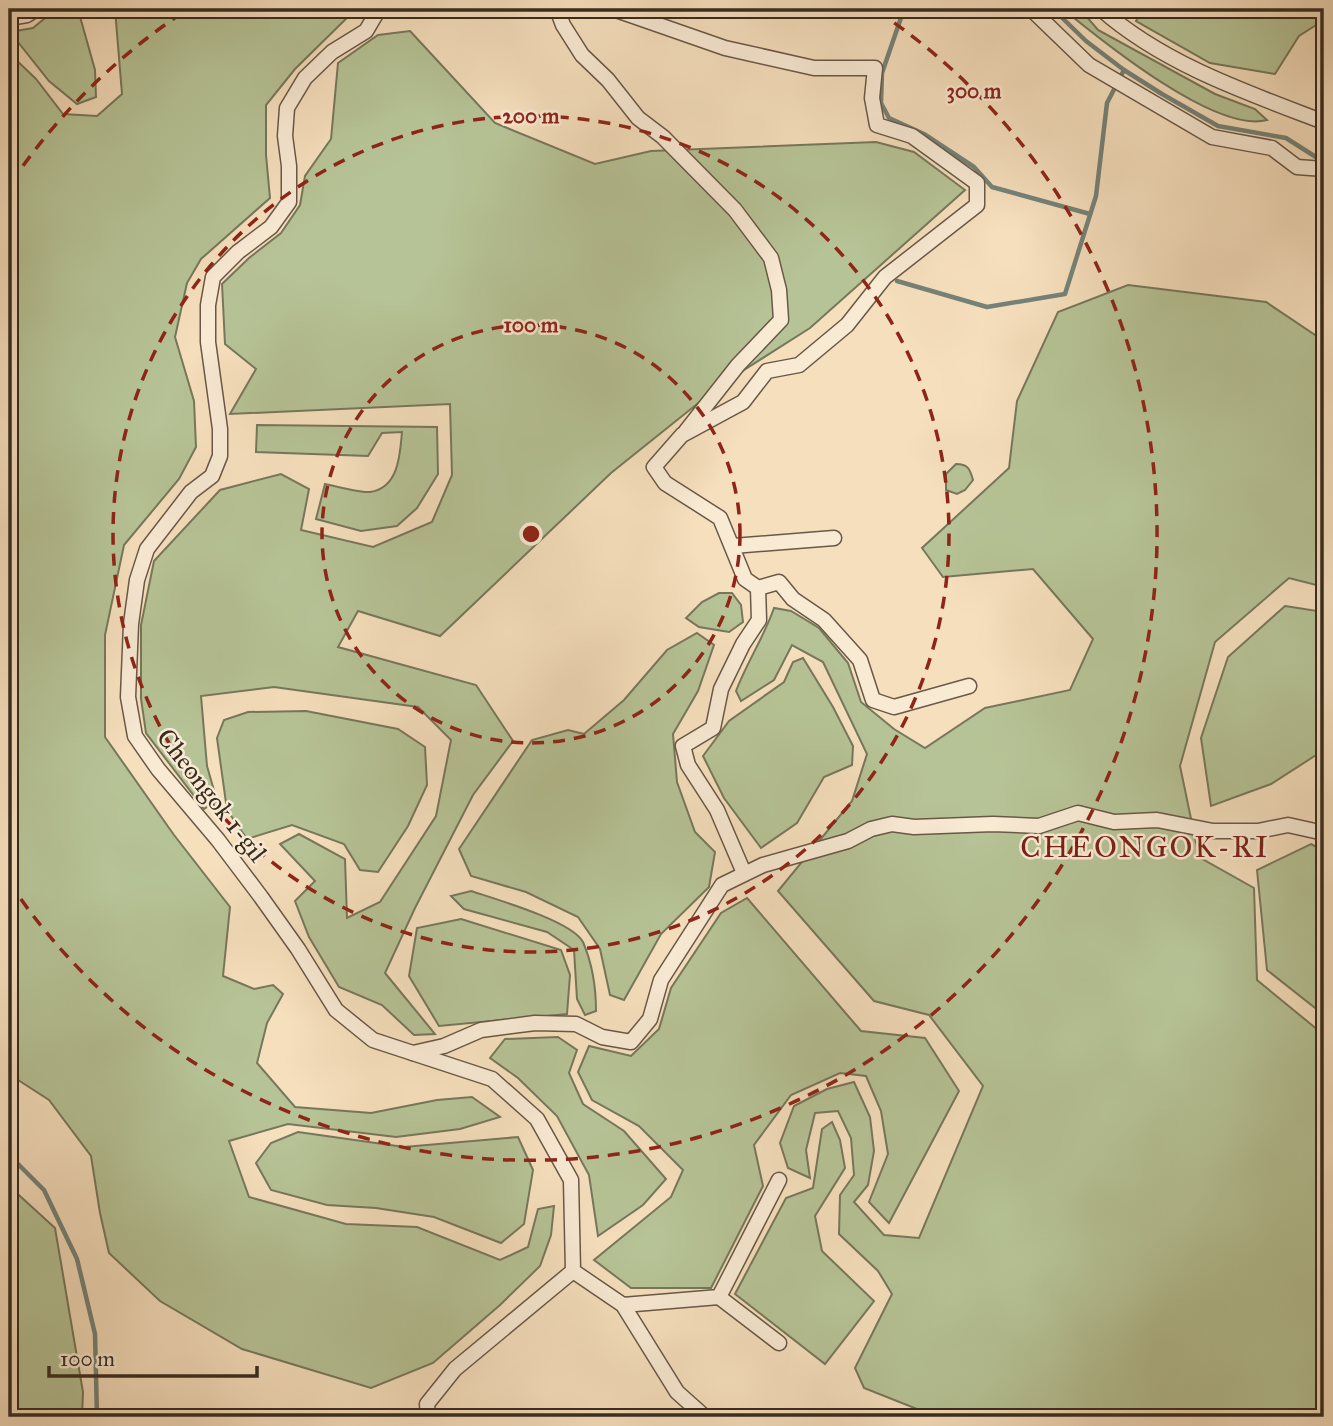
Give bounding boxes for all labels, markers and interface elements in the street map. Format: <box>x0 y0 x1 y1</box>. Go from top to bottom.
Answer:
text: 300 m <box>946 78 1002 104</box>
text: 200 m <box>503 103 560 129</box>
text: 100 m <box>504 312 559 338</box>
centre of rings <box>519 522 543 546</box>
street label: Cheongok 1-gil <box>150 722 274 868</box>
district label: CHEONGOK-RI <box>1020 829 1270 865</box>
scale bar <box>49 1335 257 1379</box>
text: 100 m <box>60 1346 115 1372</box>

